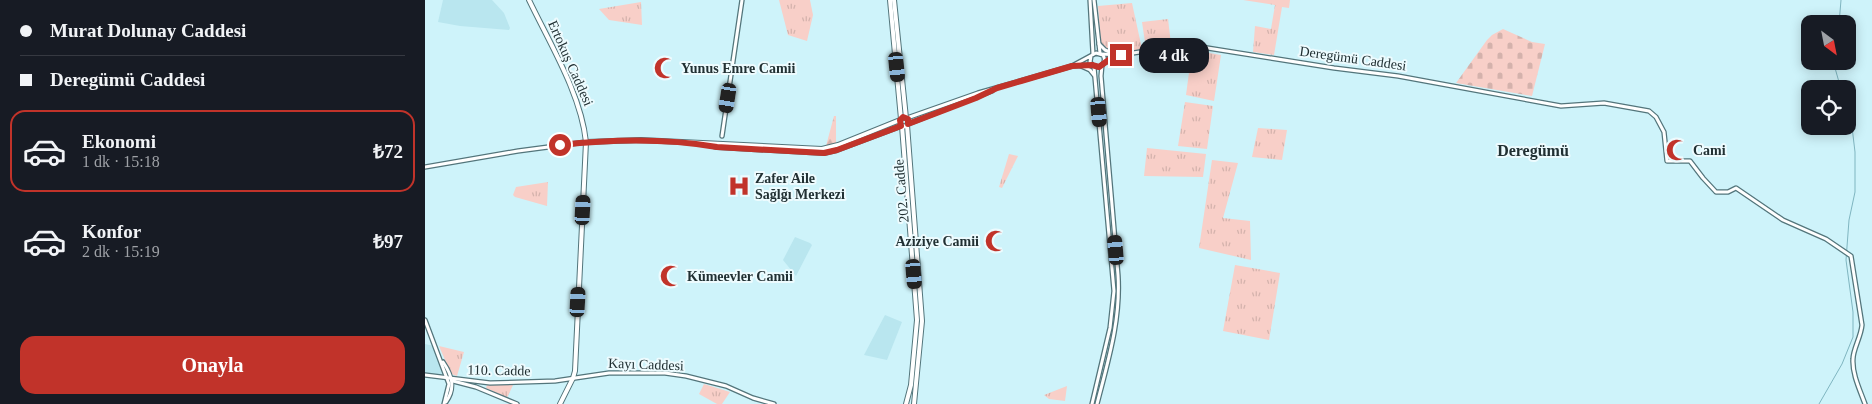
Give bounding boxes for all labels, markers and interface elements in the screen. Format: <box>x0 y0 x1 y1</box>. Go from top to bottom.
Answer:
north arrow <box>1801 15 1856 70</box>
map controls <box>1801 15 1856 135</box>
street label: Ertokuş Caddesi <box>545 18 596 108</box>
text: Murat Dolunay Caddesi <box>50 20 246 41</box>
callout: 4 dk <box>1139 38 1209 72</box>
route end <box>1110 44 1132 66</box>
street label: Deregümü Caddesi <box>1299 44 1407 73</box>
text: 4 dk <box>1159 47 1189 64</box>
car <box>887 51 906 83</box>
mosque icon: Yunus Emre Camii <box>652 55 678 81</box>
place label: Yunus Emre Camii <box>681 61 795 76</box>
text: Deregümü Caddesi <box>50 69 205 90</box>
button: locate <box>1801 80 1856 135</box>
car <box>718 82 737 114</box>
car <box>1090 96 1107 128</box>
icon: car <box>22 129 67 174</box>
text: Ekonomi <box>82 131 156 152</box>
route start <box>549 134 571 156</box>
mosque icon: Cami <box>1664 137 1690 163</box>
text: ₺72 <box>373 141 403 162</box>
district label: Deregümü <box>1497 142 1569 160</box>
place label: Cami <box>1693 143 1726 158</box>
text: 1 dk · 15:18 <box>82 153 160 170</box>
street label: 202. Cadde <box>891 159 912 223</box>
place label: Zafer Aile Sağlğı Merkezi <box>755 171 845 202</box>
hospital icon: Zafer Aile Sağlğı Merkezi <box>726 173 752 199</box>
car <box>574 195 591 225</box>
icon: car <box>22 219 67 264</box>
text: Konfor <box>82 221 141 242</box>
mosque icon: Aziziye Camii <box>983 228 1009 254</box>
text: ₺97 <box>373 231 403 252</box>
place label: Aziziye Camii <box>895 234 979 249</box>
car <box>1107 234 1124 266</box>
text: 2 dk · 15:19 <box>82 243 160 260</box>
car <box>905 258 922 290</box>
mosque icon: Kümeevler Camii <box>658 263 684 289</box>
place label: Kümeevler Camii <box>687 269 793 284</box>
car <box>569 287 586 317</box>
button: Onayla <box>20 336 405 394</box>
street label: Kayı Caddesi <box>608 356 684 373</box>
street label: 110. Cadde <box>467 362 531 379</box>

